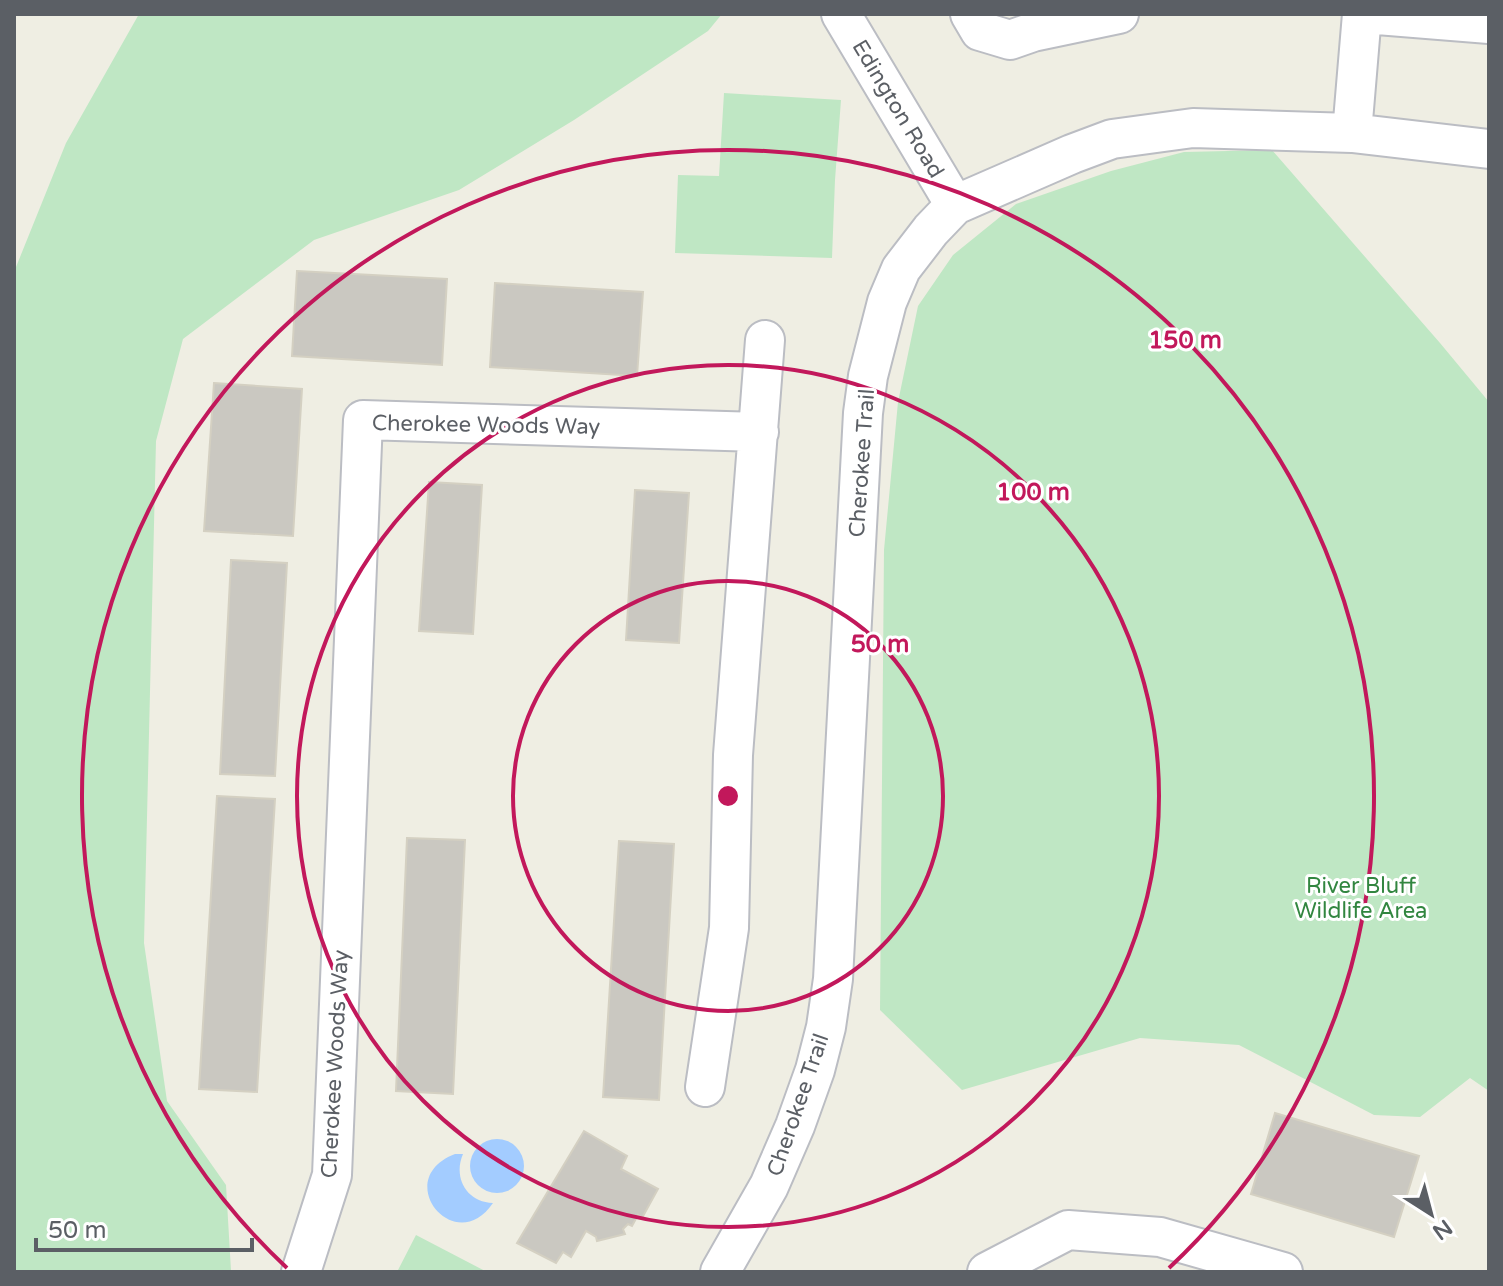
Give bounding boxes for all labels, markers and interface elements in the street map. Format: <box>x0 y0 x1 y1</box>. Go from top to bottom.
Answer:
street label: Edington Road <box>847 35 949 183</box>
text: 150 m <box>1148 326 1222 355</box>
street label: Cherokee Trail <box>844 388 880 538</box>
street label: Cherokee Woods Way <box>372 410 601 440</box>
text: 100 m <box>996 478 1070 507</box>
text: 50 m <box>851 630 909 659</box>
centre of rings <box>714 782 742 810</box>
park label: River Bluff Wildlife Area <box>1295 873 1427 924</box>
street label: Cherokee Woods Way <box>316 949 354 1179</box>
street label: Cherokee Trail <box>761 1030 835 1180</box>
north arrow <box>1391 1174 1471 1254</box>
scale bar <box>36 1202 252 1252</box>
text: N <box>1427 1214 1457 1245</box>
text: 50 m <box>48 1216 106 1245</box>

